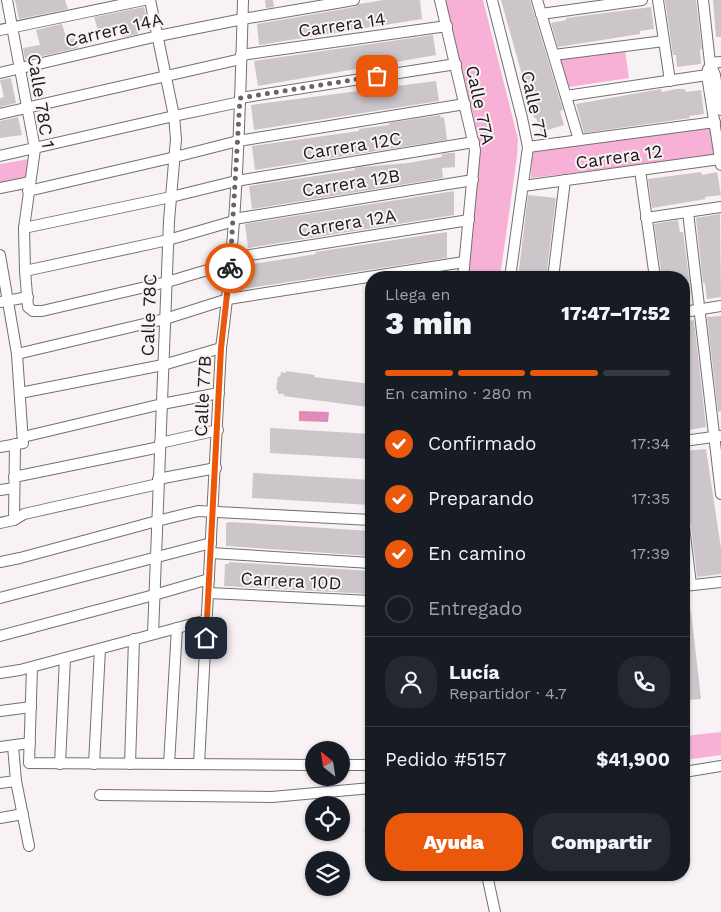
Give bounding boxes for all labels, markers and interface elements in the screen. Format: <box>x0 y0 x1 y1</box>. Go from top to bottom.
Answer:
street label: Carrera 14A <box>63 8 165 51</box>
street label: Carrera 14 <box>297 8 387 41</box>
street label: Calle 78C 1 <box>24 52 59 150</box>
pin <box>356 55 398 97</box>
icon: bag <box>363 62 391 90</box>
street label: Calle 77A <box>462 63 499 147</box>
street label: Calle 77 <box>517 69 552 141</box>
street label: Carrera 12C <box>301 127 403 164</box>
street label: Carrera 12 <box>574 140 664 173</box>
street label: Carrera 12B <box>300 164 402 201</box>
street label: Carrera 12A <box>296 204 398 241</box>
courier <box>205 243 255 293</box>
icon: bike <box>216 254 244 282</box>
street label: Calle 78C <box>137 273 160 357</box>
text: Llega en <box>385 285 451 304</box>
text: 17:47–17:52 <box>561 302 670 325</box>
text: 3 min <box>385 304 472 342</box>
street label: Calle 77B <box>190 355 215 437</box>
text: En camino · 280 m <box>385 384 532 403</box>
icon: check <box>385 430 413 458</box>
text: Confirmado <box>428 432 537 455</box>
text: 17:34 <box>631 434 670 453</box>
icon: check <box>385 485 413 513</box>
text: Preparando <box>428 487 534 510</box>
text: 17:35 <box>631 489 670 508</box>
icon: check <box>385 540 413 568</box>
text: En camino <box>428 542 526 565</box>
text: 17:39 <box>631 544 670 563</box>
street label: Carrera 10D <box>240 567 342 594</box>
text: Entregado <box>428 597 522 620</box>
pin <box>185 617 227 659</box>
icon: home <box>192 624 220 652</box>
button: person <box>385 656 437 708</box>
button: phone <box>618 656 670 708</box>
text: Lucía <box>449 661 499 684</box>
text: Repartidor · 4.7 <box>449 684 566 703</box>
north arrow <box>305 741 350 786</box>
map controls <box>305 741 350 896</box>
text: Pedido #5157 <box>385 748 506 771</box>
text: $41,900 <box>596 748 670 771</box>
button: locate <box>305 796 350 841</box>
button: Ayuda <box>385 813 523 871</box>
button: Compartir <box>533 813 670 871</box>
button: layers <box>305 851 350 896</box>

